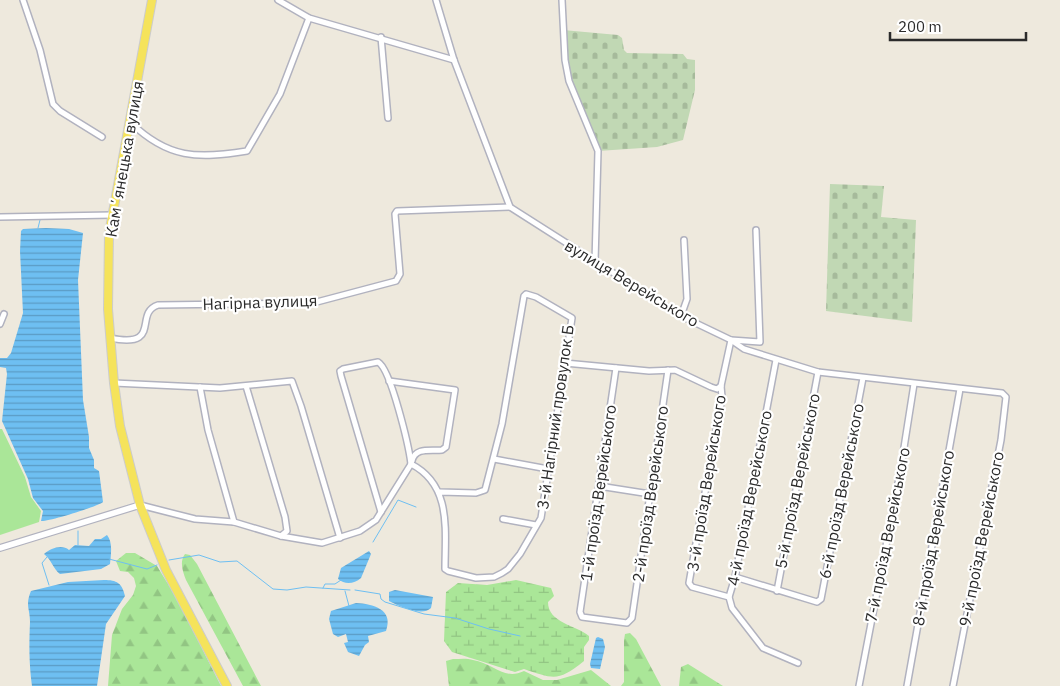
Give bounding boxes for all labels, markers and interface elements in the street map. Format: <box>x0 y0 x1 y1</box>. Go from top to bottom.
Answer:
scale bar <box>890 10 1026 42</box>
text: 200 m <box>898 17 942 36</box>
street label: Камʼянецька вулиця <box>100 79 148 239</box>
street label: вулиця Верейського <box>561 235 703 331</box>
street label: Нагірна вулиця <box>202 290 318 314</box>
street label: 3-й Нагірний провулок Б <box>532 324 578 510</box>
street label: 5-й проїзд Верейського <box>770 392 824 570</box>
street label: 3-й проїзд Верейського <box>682 393 730 573</box>
street label: 6-й проїзд Верейського <box>814 402 868 580</box>
street label: 1-й проїзд Верейського <box>576 403 620 583</box>
street label: 2-й проїзд Верейського <box>628 404 672 584</box>
street label: 4-й проїзд Верейського <box>722 409 776 587</box>
street label: 7-й проїзд Верейського <box>860 446 914 624</box>
street label: 8-й проїзд Верейського <box>908 449 958 627</box>
street label: 9-й проїзд Верейського <box>954 450 1008 628</box>

